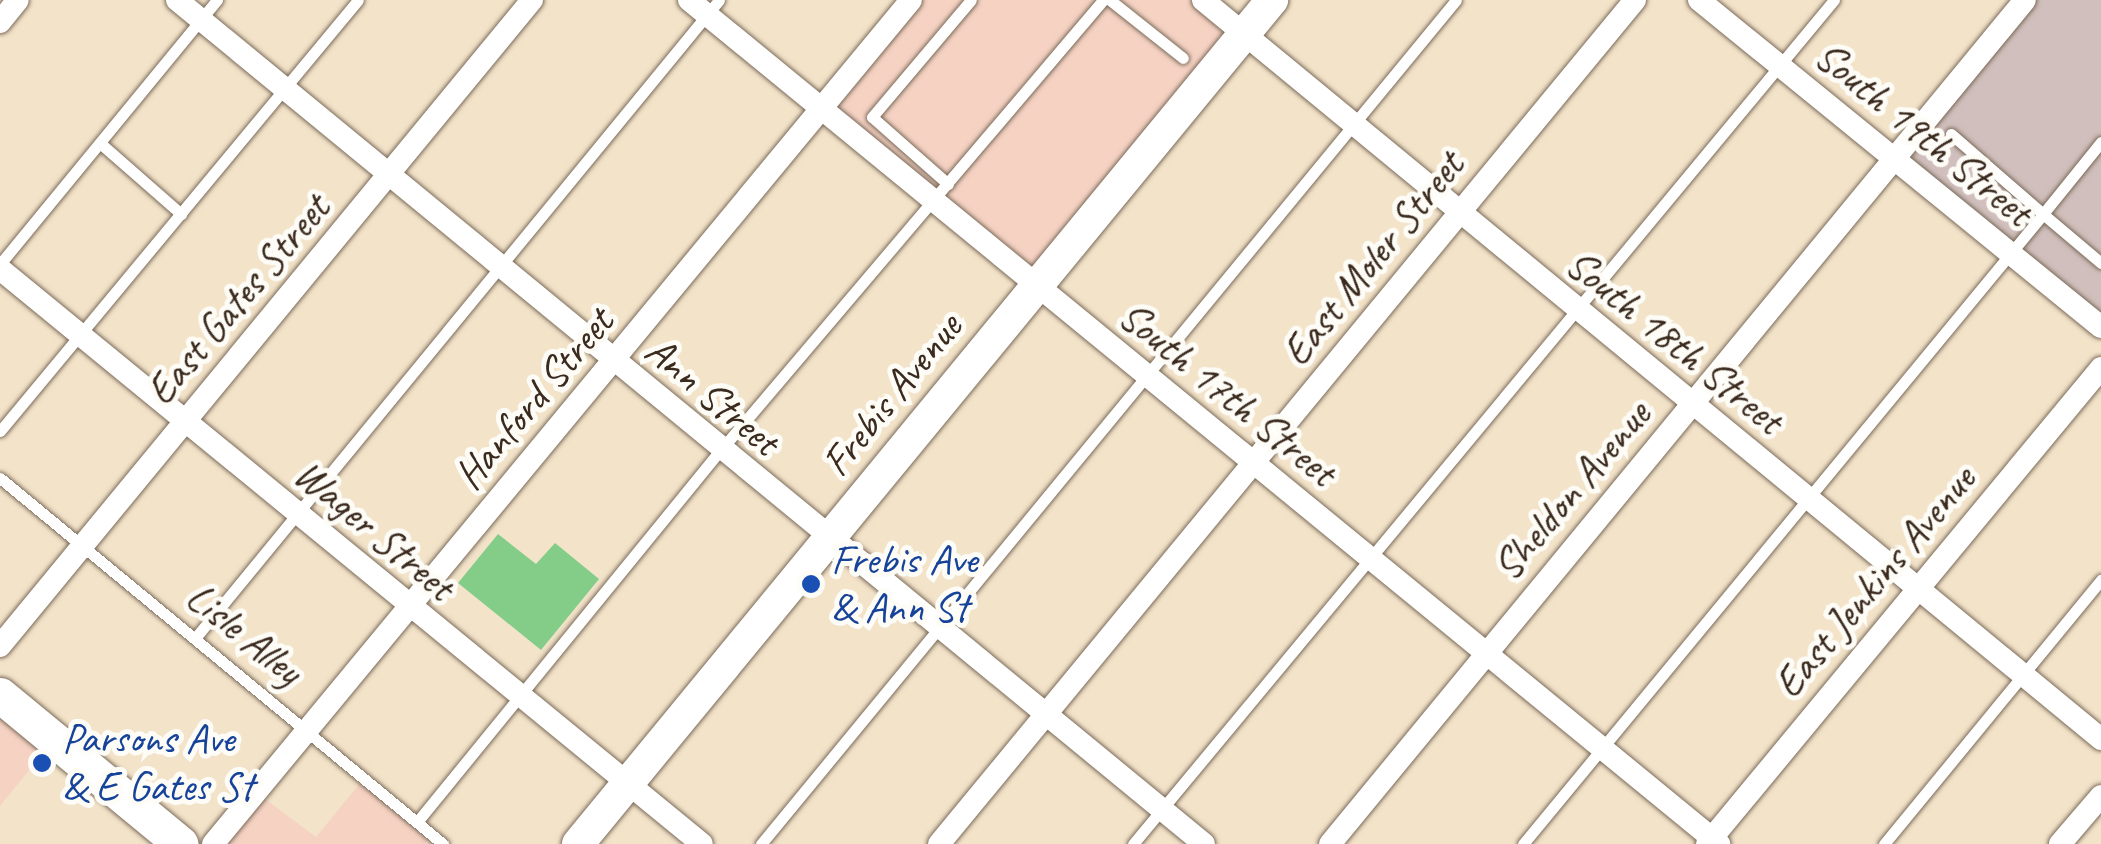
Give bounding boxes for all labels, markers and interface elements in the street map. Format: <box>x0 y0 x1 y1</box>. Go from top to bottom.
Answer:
street label: South 19th Street <box>1804 31 2042 237</box>
street label: East Moler Street <box>1271 142 1475 376</box>
street label: East Gates Street <box>135 184 341 416</box>
street label: South 18th Street <box>1555 239 1793 445</box>
street label: South 17th Street <box>1108 291 1346 497</box>
street label: Hanford Street <box>444 298 624 500</box>
street label: Frebis Avenue <box>811 304 973 486</box>
street label: Ann Street <box>634 325 790 467</box>
street label: Sheldon Avenue <box>1483 391 1661 591</box>
street label: Wager Street <box>284 448 464 612</box>
street label: East Jenkins Avenue <box>1763 456 1987 708</box>
place label: Frebis Ave & Ann St <box>831 535 977 634</box>
street label: Lisle Alley <box>176 572 312 696</box>
marker: Frebis Ave & Ann St <box>800 573 822 595</box>
place label: Parsons Ave & E Gates St <box>62 714 254 812</box>
marker: Parsons Ave & E Gates St <box>31 752 53 774</box>

